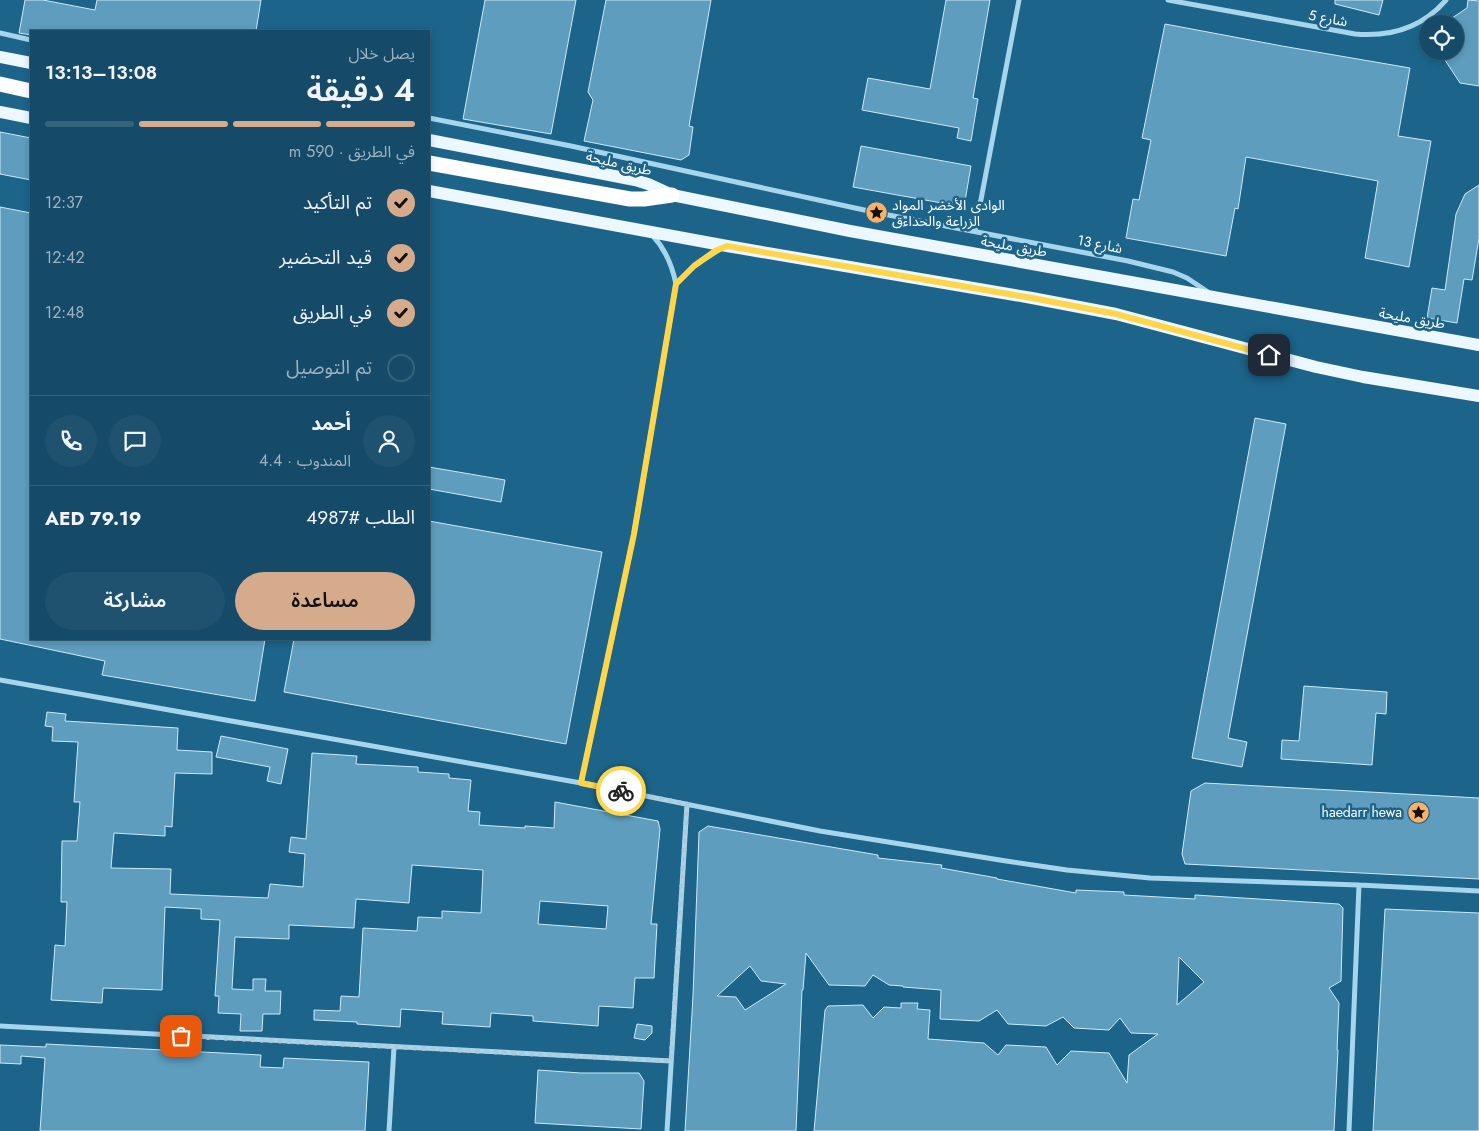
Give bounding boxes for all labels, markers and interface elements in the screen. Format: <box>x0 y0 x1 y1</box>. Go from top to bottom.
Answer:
street label: شارع 5 <box>1307 5 1349 32</box>
map controls <box>1419 15 1464 60</box>
button: locate <box>1419 15 1464 60</box>
text: يصل خلال <box>348 42 415 65</box>
text: 13:08–13:13 <box>45 59 157 86</box>
text: 4 دقيقة <box>307 67 415 113</box>
text: في الطريق · 590 m <box>289 140 415 163</box>
street label: طريق مليحة <box>584 146 654 180</box>
text: تم التأكيد <box>303 189 372 216</box>
icon: check <box>387 189 415 217</box>
text: 12:37 <box>45 191 83 214</box>
place label: الوادى الأخضر المواد الزراعة والحداءق <box>892 195 1005 231</box>
place icon: الوادى الأخضر المواد الزراعة والحداءق <box>864 201 888 225</box>
street label: طريق مليحة <box>979 230 1049 262</box>
street label: شارع 13 <box>1076 230 1124 259</box>
text: قيد التحضير <box>279 244 372 271</box>
icon: check <box>387 244 415 272</box>
text: 12:42 <box>45 246 85 269</box>
text: في الطريق <box>293 299 372 326</box>
icon: check <box>387 299 415 327</box>
text: 12:48 <box>45 301 84 324</box>
street label: طريق مليحة <box>1377 302 1447 334</box>
pin <box>1248 334 1290 376</box>
icon: home <box>1255 341 1283 369</box>
text: تم التوصيل <box>286 354 372 381</box>
text: أحمد <box>311 410 351 437</box>
button: phone <box>45 415 97 467</box>
button: chat <box>109 415 161 467</box>
button: person <box>363 415 415 467</box>
text: المندوب · 4.4 <box>259 449 351 472</box>
text: الطلب #4987 <box>306 504 415 531</box>
text: AED 79.19 <box>45 505 141 532</box>
button: مشاركة <box>45 572 225 630</box>
button: مساعدة <box>235 572 415 630</box>
courier <box>596 766 646 816</box>
icon: bike <box>607 777 635 805</box>
place icon: haedarr hewa <box>1406 800 1430 824</box>
place label: haedarr hewa <box>1322 802 1402 822</box>
pin <box>160 1015 202 1057</box>
icon: bag <box>167 1022 195 1050</box>

